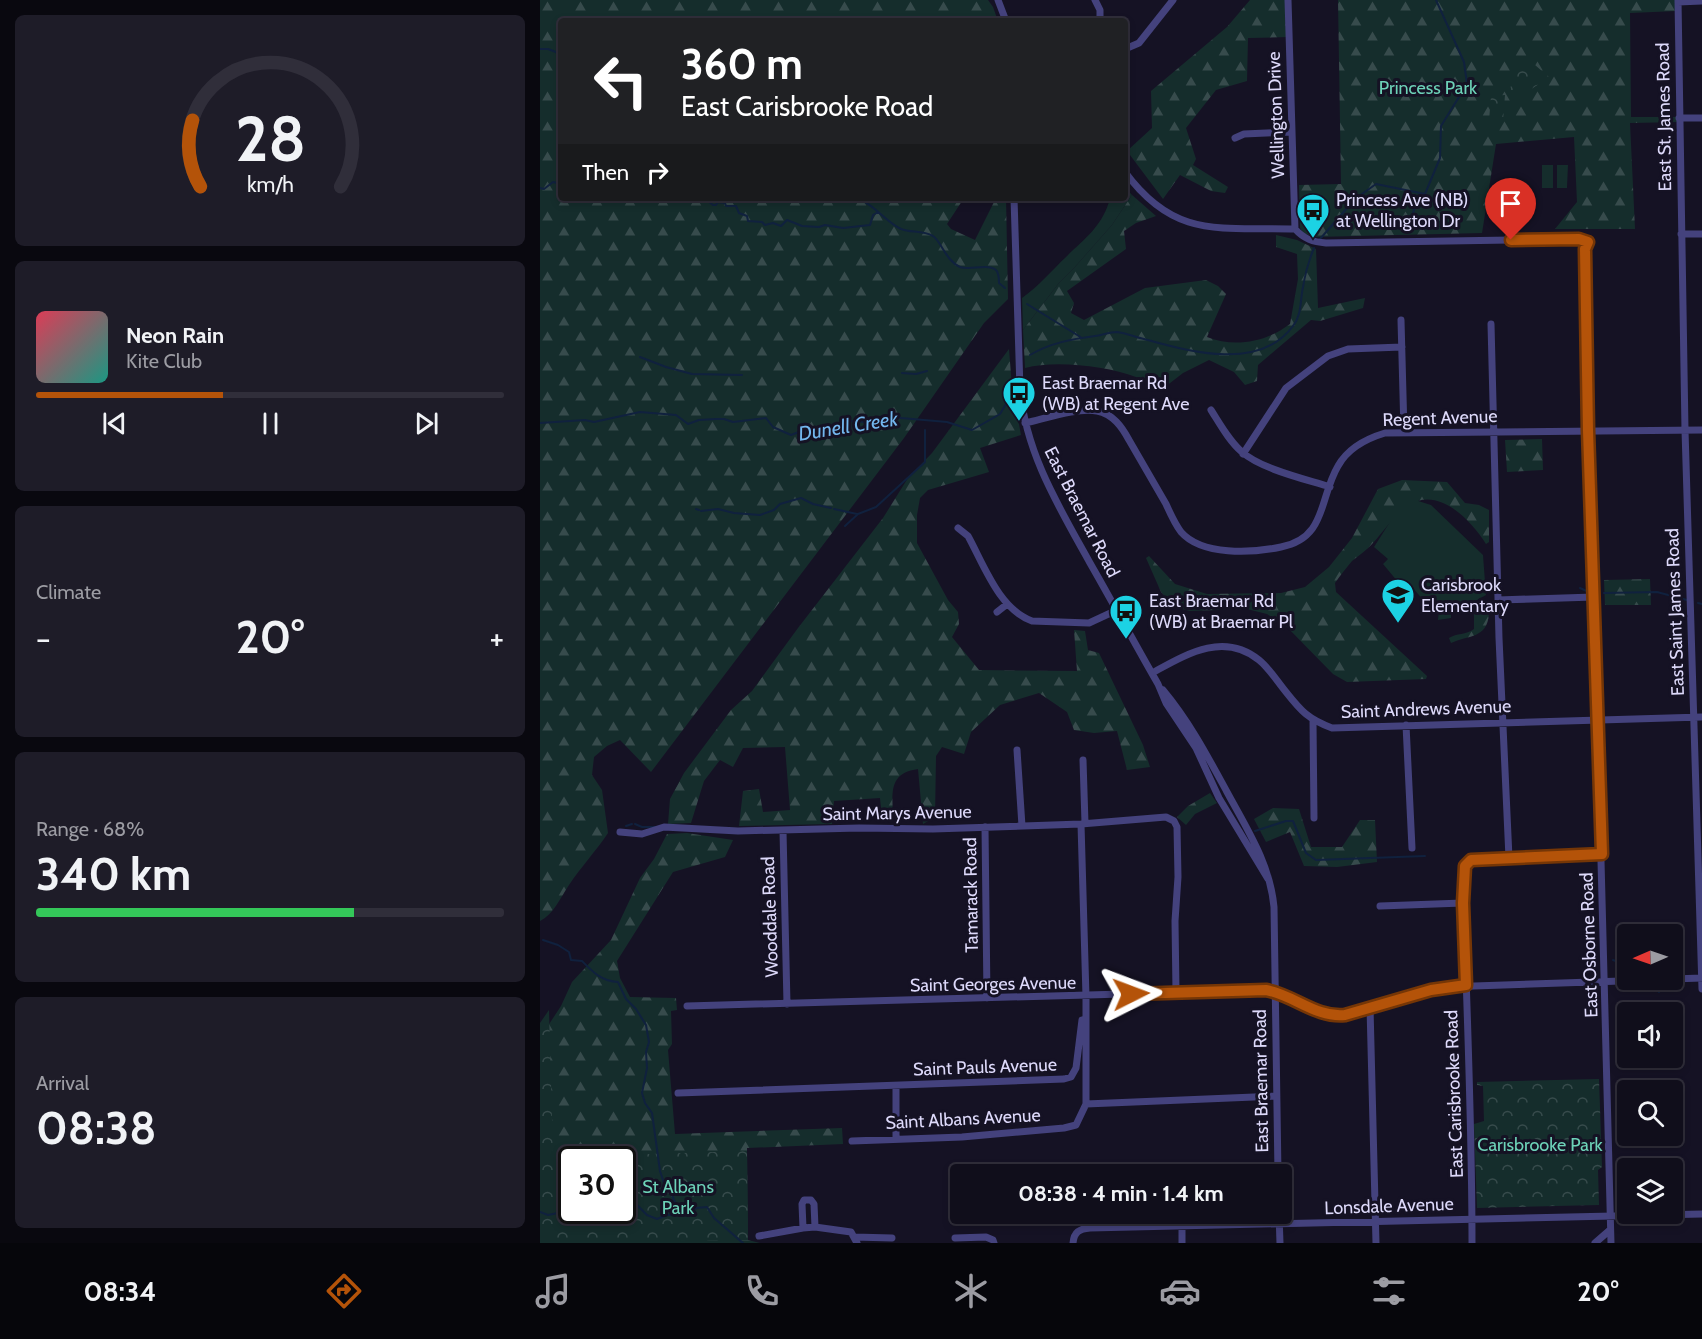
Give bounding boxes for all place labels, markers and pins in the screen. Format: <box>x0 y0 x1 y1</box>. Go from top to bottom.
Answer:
pin <box>1485 178 1536 240</box>
place label: Princess Ave (NB) at Wellington Dr <box>1336 189 1468 232</box>
bus stop icon: Princess Ave (NB) at Wellington Dr <box>1295 192 1331 239</box>
place label: East Braemar Rd (WB) at Regent Ave <box>1042 372 1190 415</box>
bus stop icon: East Braemar Rd (WB) at Regent Ave <box>1001 375 1037 422</box>
place label: Carisbrook Elementary <box>1421 574 1509 617</box>
school or university icon: Carisbrook Elementary <box>1380 577 1416 624</box>
place label: East Braemar Rd (WB) at Braemar Pl <box>1149 590 1294 633</box>
bus stop icon: East Braemar Rd (WB) at Braemar Pl <box>1108 593 1144 640</box>

